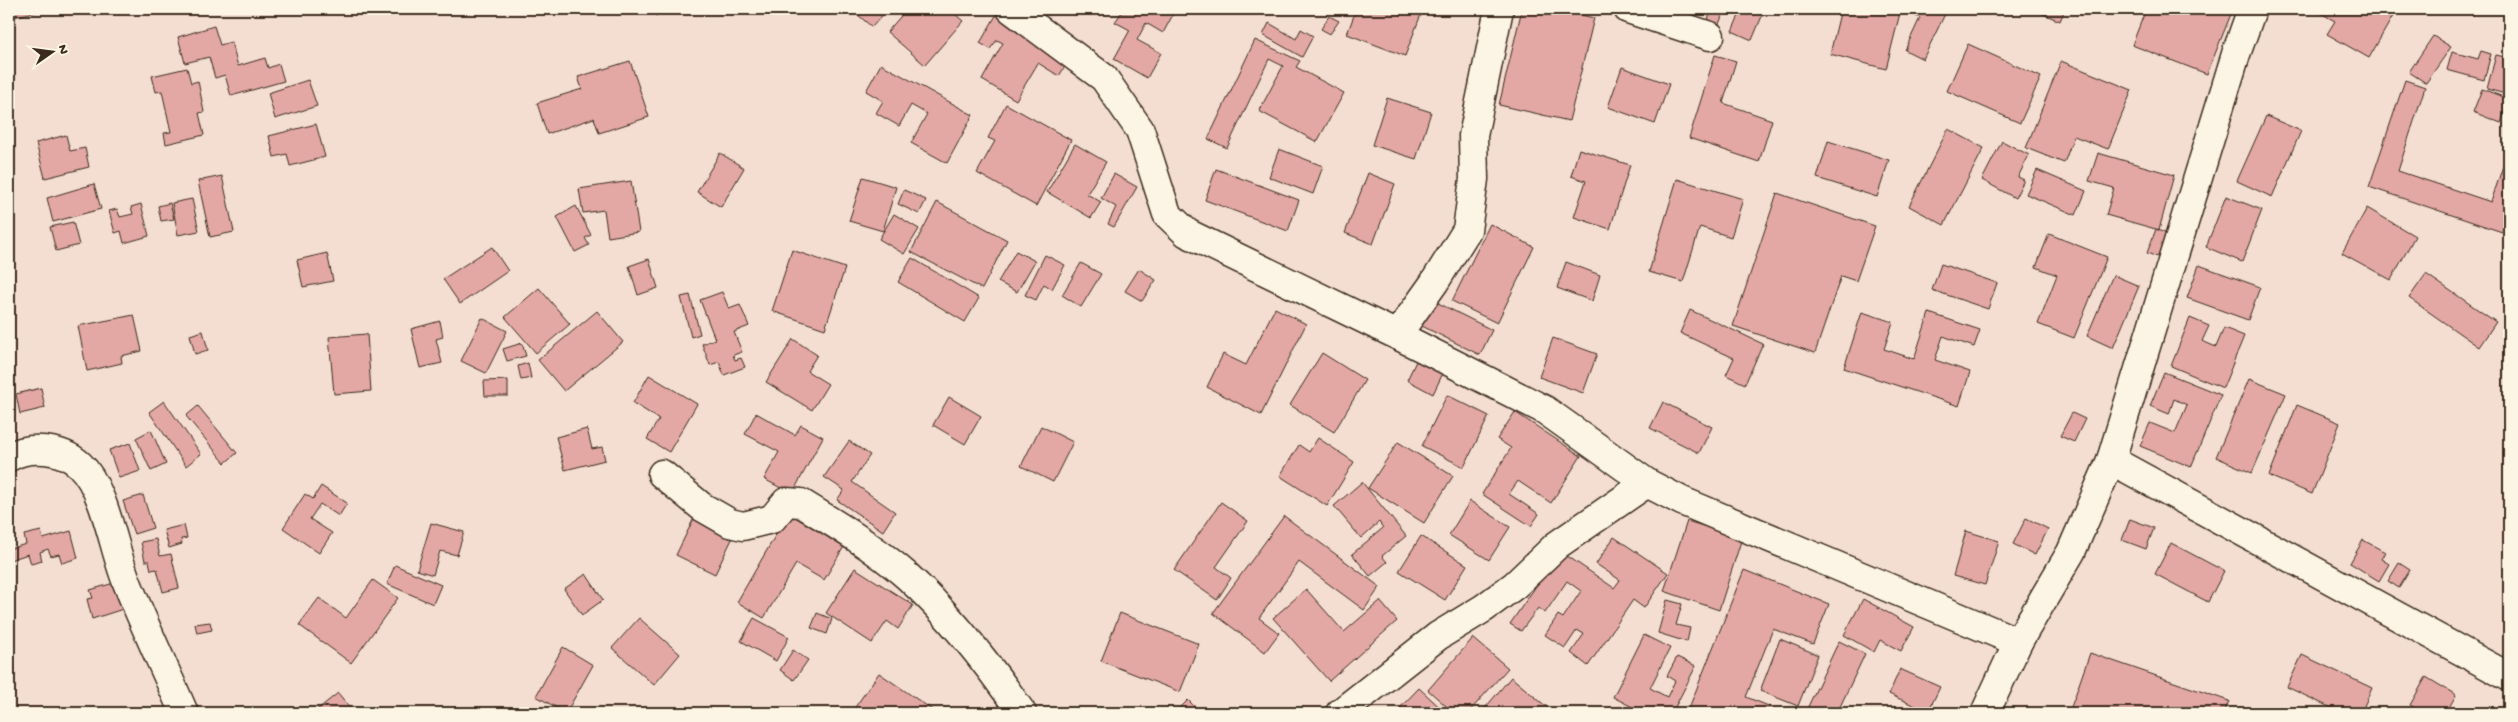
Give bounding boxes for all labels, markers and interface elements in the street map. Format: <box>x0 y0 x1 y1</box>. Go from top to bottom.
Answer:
north arrow <box>28 28 78 78</box>
text: N <box>53 43 72 56</box>

